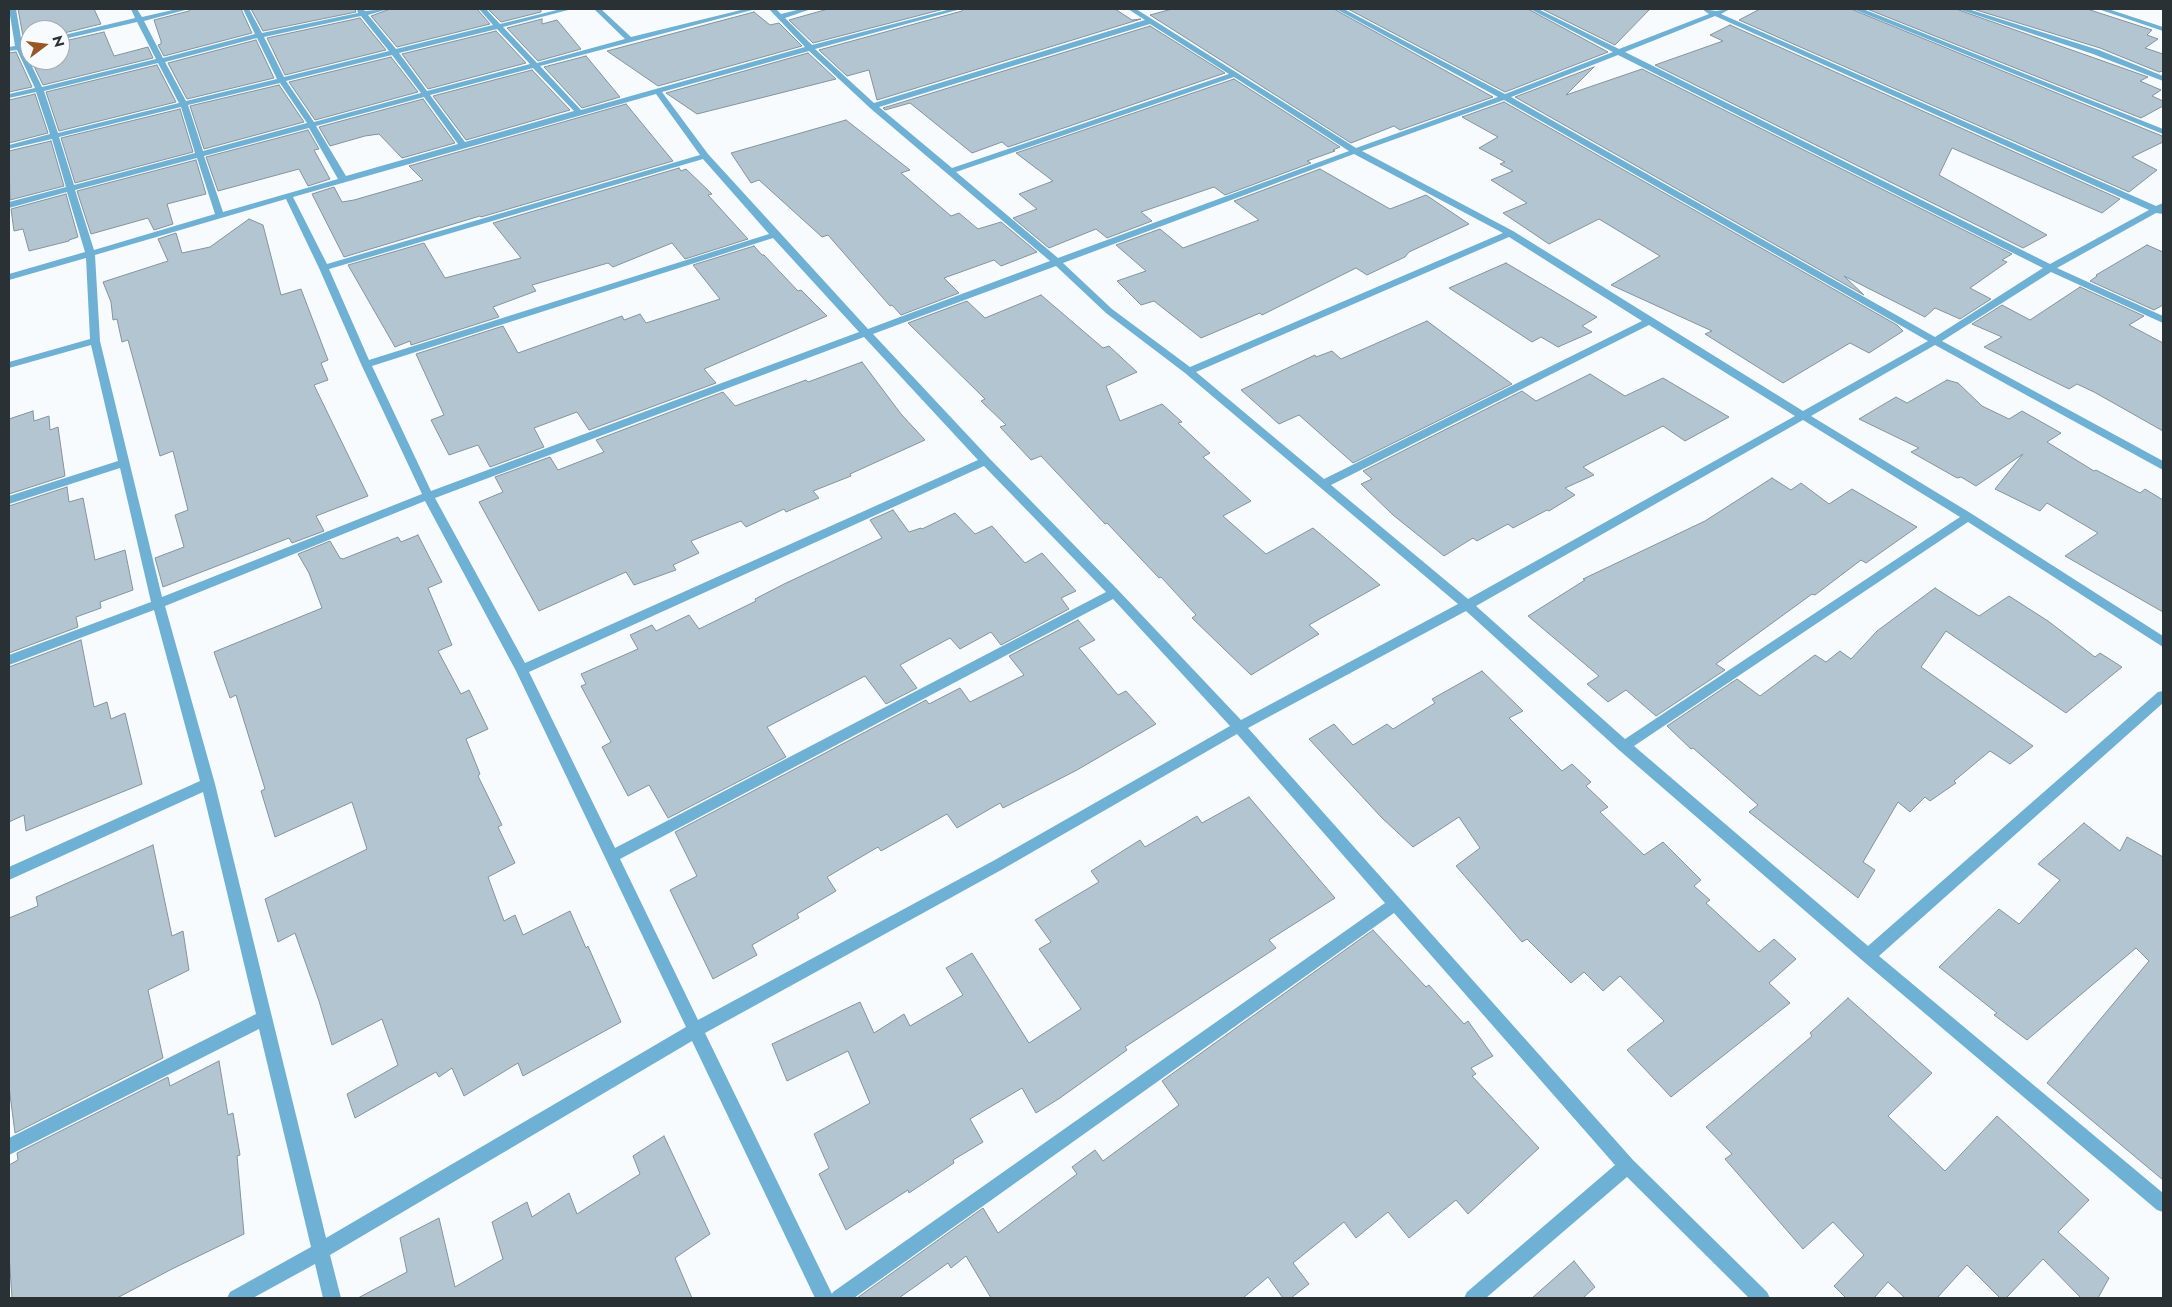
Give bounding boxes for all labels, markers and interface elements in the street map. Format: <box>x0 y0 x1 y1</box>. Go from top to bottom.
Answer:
north arrow <box>20 20 70 70</box>
text: N <box>47 33 70 49</box>

